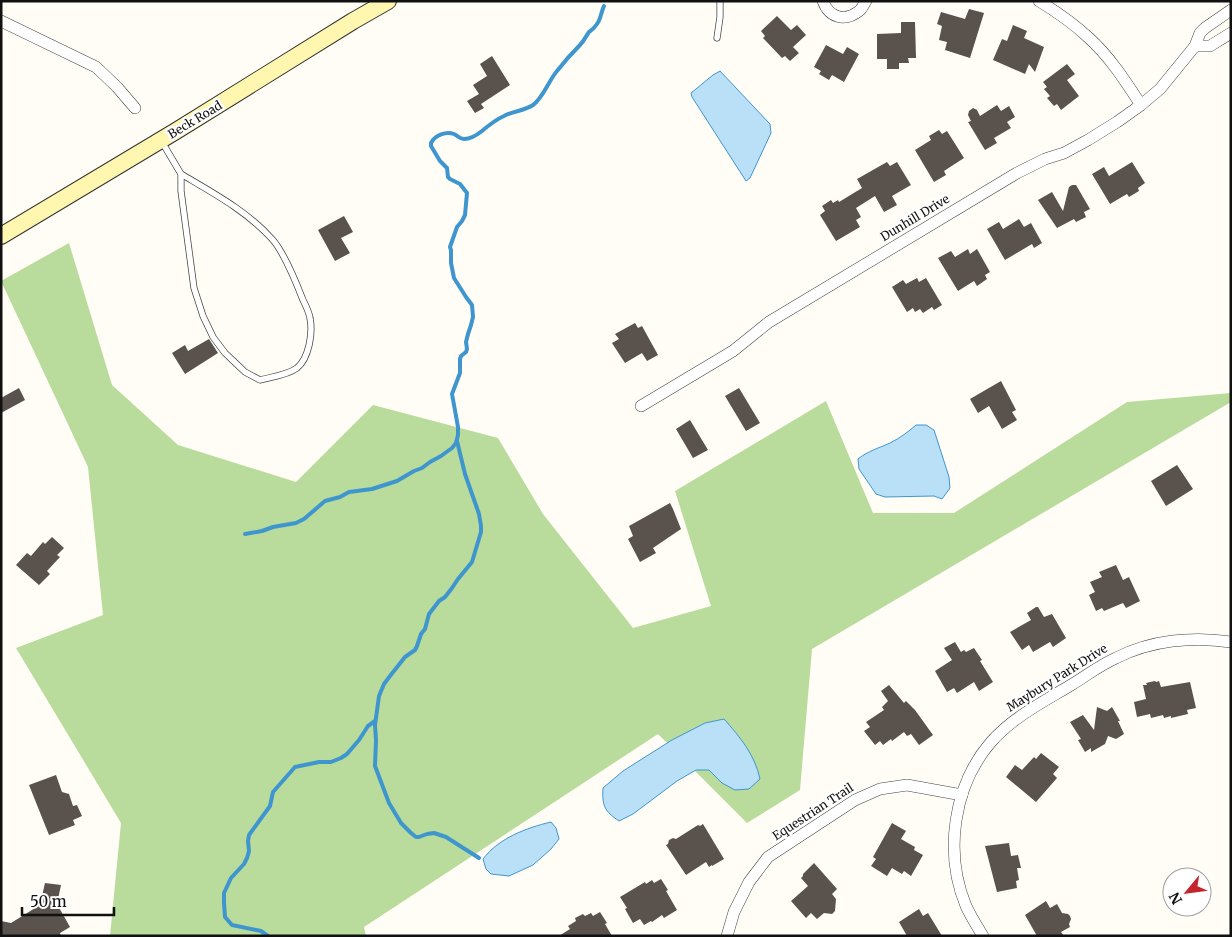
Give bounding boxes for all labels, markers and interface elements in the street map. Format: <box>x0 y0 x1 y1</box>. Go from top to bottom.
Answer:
street label: Beck Road <box>165 98 224 142</box>
street label: Dunhill Drive <box>878 191 952 244</box>
street label: Maybury Park Drive <box>1004 641 1110 715</box>
street label: Equestrian Trail <box>769 780 856 843</box>
north arrow <box>1162 867 1212 917</box>
scale bar <box>22 884 115 916</box>
text: N <box>1165 889 1186 908</box>
text: 50 m <box>30 892 67 911</box>

